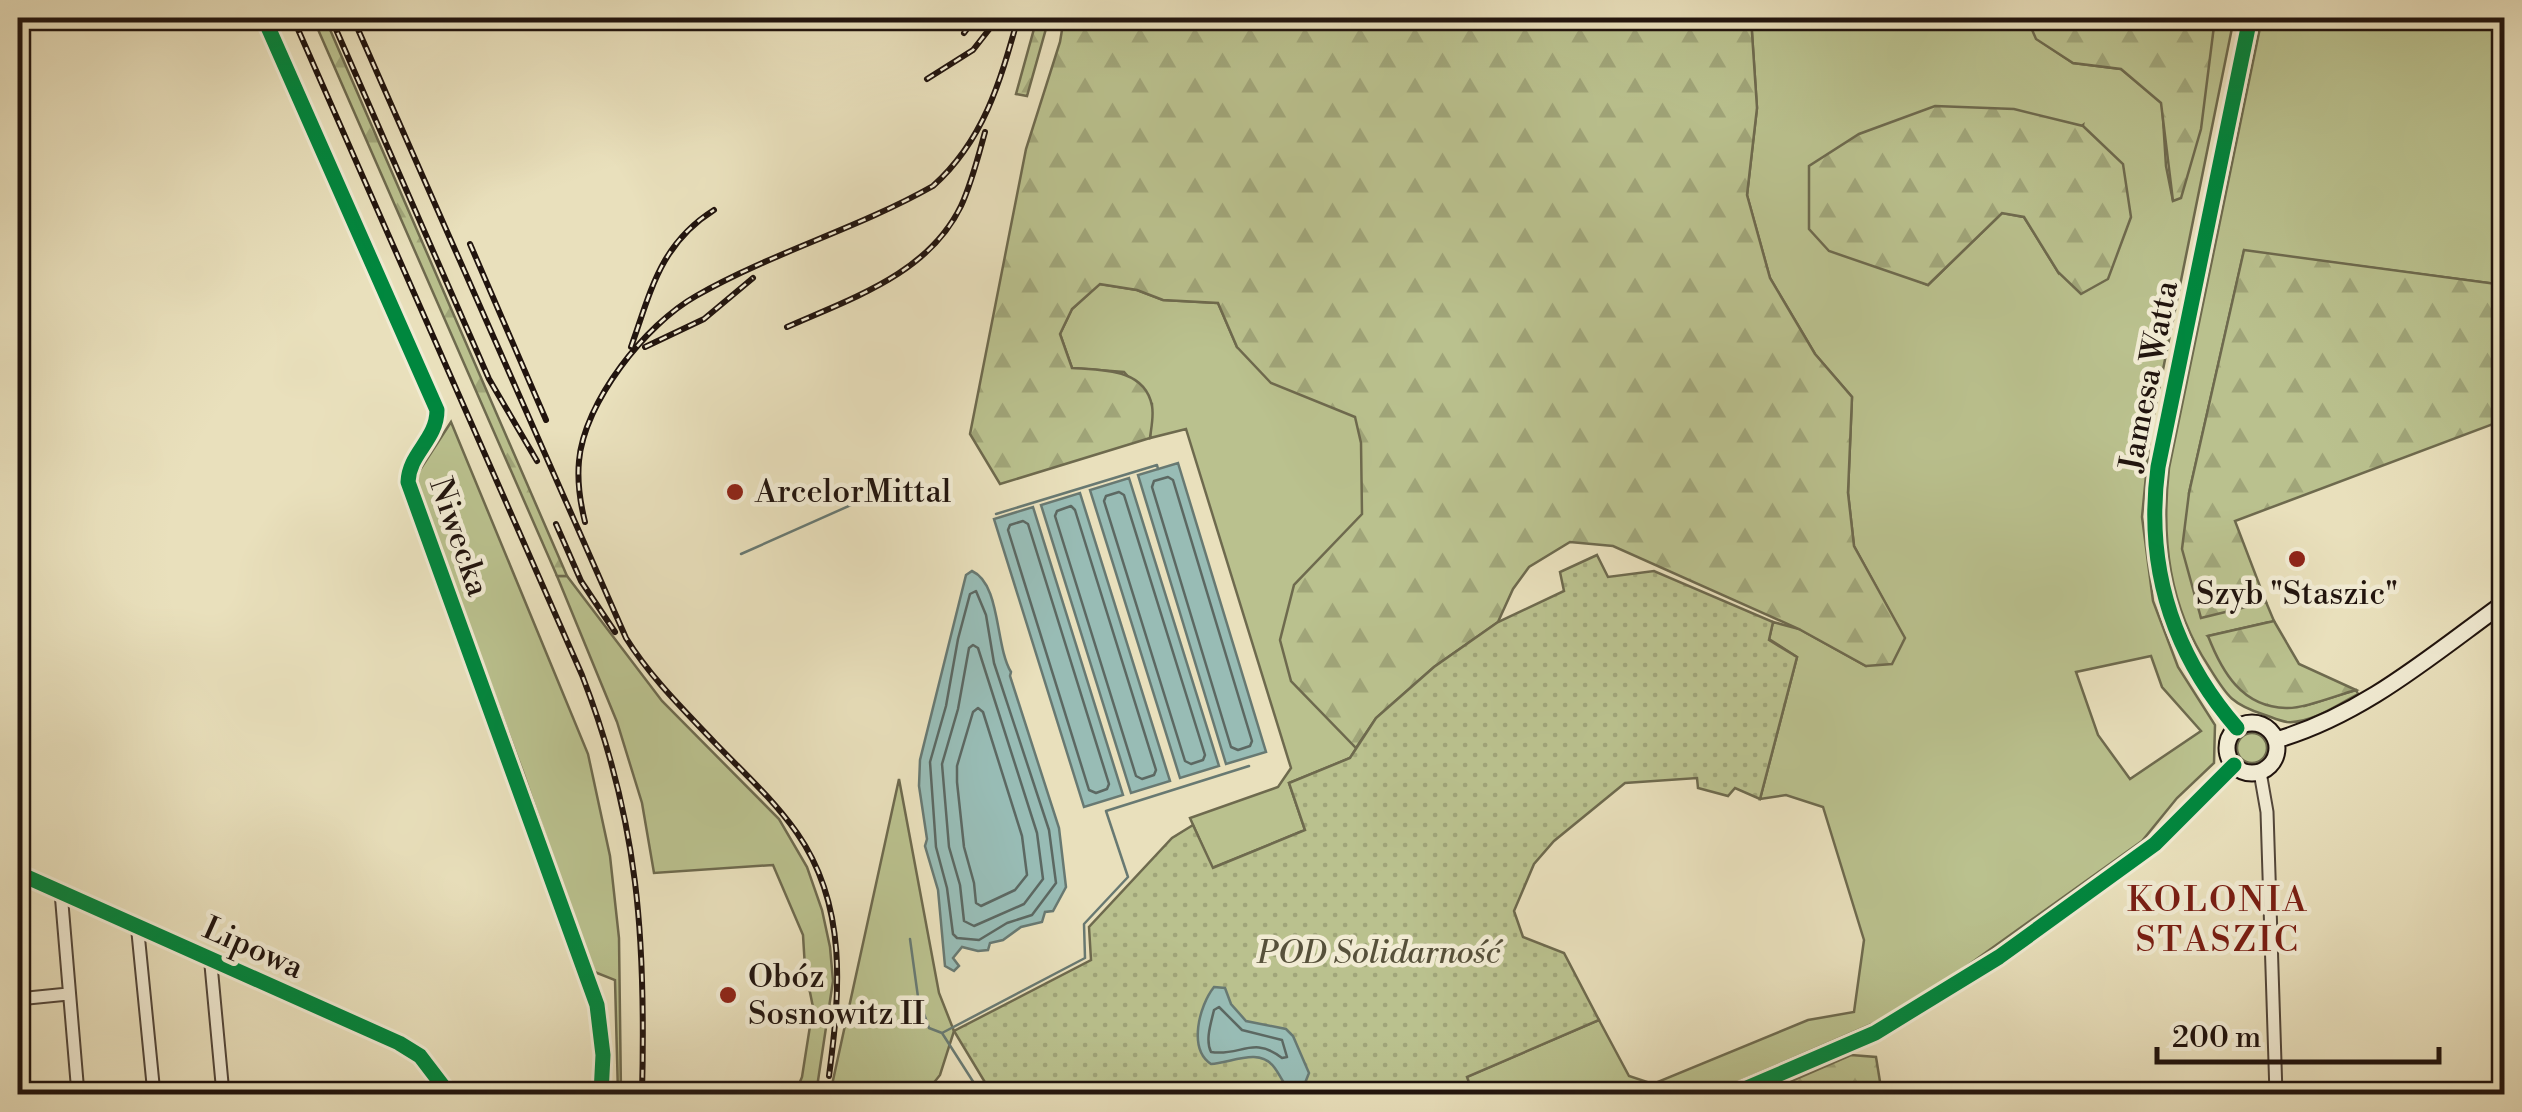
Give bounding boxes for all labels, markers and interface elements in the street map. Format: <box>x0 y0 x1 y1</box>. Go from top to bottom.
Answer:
street label: Jamesa Watta <box>2111 277 2187 476</box>
place label: ArcelorMittal <box>754 472 952 512</box>
street label: Niwecka <box>420 473 498 602</box>
marker: ArcelorMittal <box>724 481 746 503</box>
marker: Szyb "Staszic" <box>2286 548 2308 570</box>
place label: Szyb "Staszic" <box>2196 574 2398 614</box>
district label: KOLONIA STASZIC <box>2127 879 2309 962</box>
street label: Lipowa <box>196 908 310 988</box>
park label: POD Solidarność <box>1256 933 1504 973</box>
place label: Obóz Sosnowitz II <box>748 957 925 1034</box>
marker: Obóz Sosnowitz II <box>717 984 739 1006</box>
scale bar <box>2157 1002 2440 1064</box>
text: 200 m <box>2172 1019 2261 1057</box>

